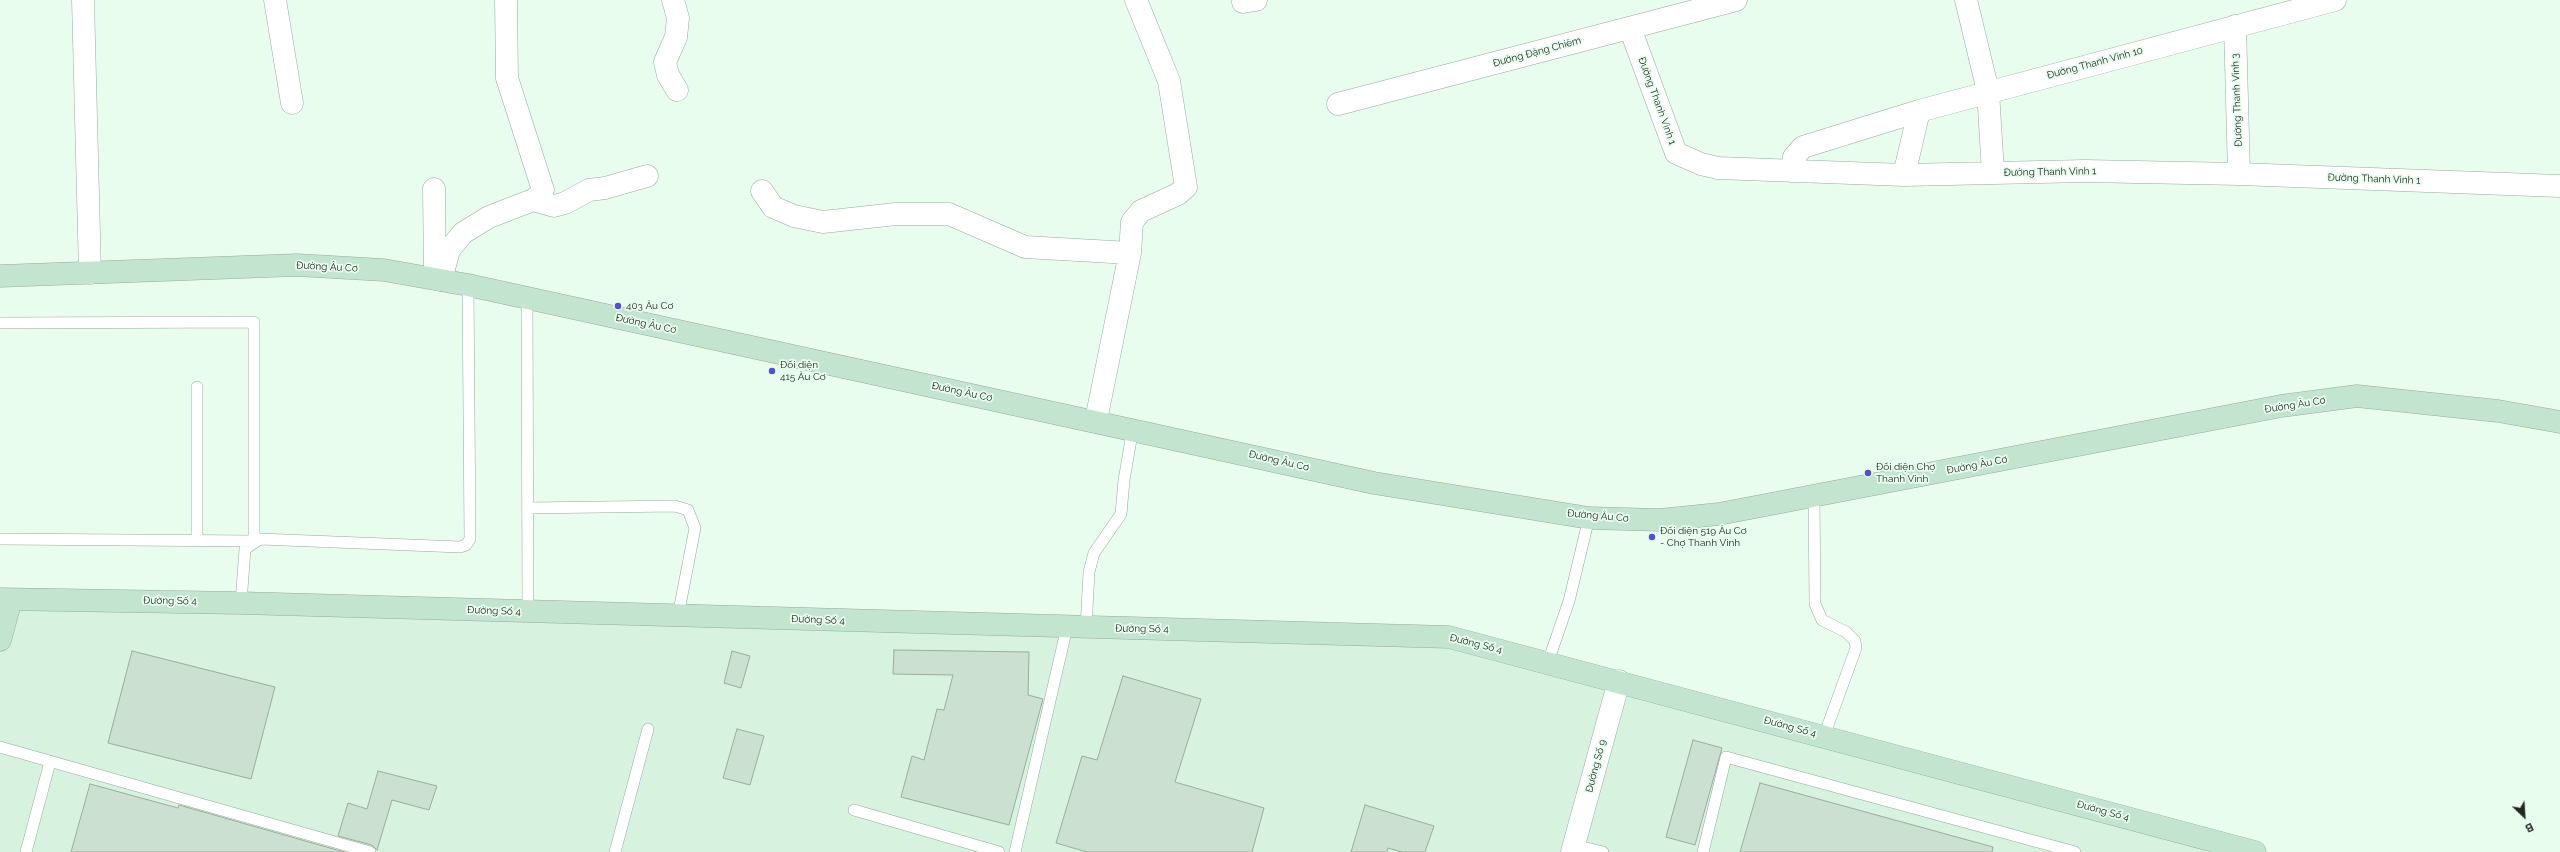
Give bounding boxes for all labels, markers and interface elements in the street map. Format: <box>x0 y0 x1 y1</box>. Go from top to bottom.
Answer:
street label: Đường Đặng Chiêm <box>1492 34 1582 70</box>
street label: Đường Thanh Vinh 10 <box>2046 44 2144 82</box>
street label: Đường Thanh Vinh 3 <box>2229 53 2245 147</box>
street label: Đường Thanh Vinh 1 <box>1636 55 1678 147</box>
street label: Đường Thanh Vinh 1 <box>2004 165 2096 179</box>
street label: Đường Thanh Vinh 1 <box>2327 171 2421 187</box>
street label: Đường Âu Cơ <box>296 259 358 275</box>
place label: 403 Âu Cơ <box>626 300 673 312</box>
marker: 403 Âu Cơ <box>613 301 623 311</box>
street label: Đường Âu Cơ <box>615 312 677 336</box>
place label: Đối diện 415 Âu Cơ <box>780 359 826 382</box>
marker: Đối diện 415 Âu Cơ <box>767 366 777 376</box>
street label: Đường Âu Cơ <box>931 380 993 404</box>
street label: Đường Âu Cơ <box>2264 394 2326 416</box>
street label: Đường Âu Cơ <box>1248 448 1310 474</box>
street label: Đường Âu Cơ <box>1946 453 2008 477</box>
place label: Đối diện Chợ Thanh Vinh <box>1876 461 1935 484</box>
marker: Đối diện Chợ Thanh Vinh <box>1863 468 1873 478</box>
street label: Đường Âu Cơ <box>1567 507 1629 525</box>
place label: Đối diện 519 Âu Cơ - Chợ Thanh Vinh <box>1660 525 1747 548</box>
marker: Đối diện 519 Âu Cơ - Chợ Thanh Vinh <box>1647 532 1657 542</box>
street label: Đường Số 4 <box>143 595 197 607</box>
street label: Đường Số 4 <box>467 604 521 618</box>
street label: Đường Số 4 <box>791 613 845 627</box>
street label: Đường Số 4 <box>1115 623 1169 635</box>
street label: Đường Số 4 <box>1449 632 1503 656</box>
street label: Đường Số 4 <box>1763 714 1817 740</box>
street label: Đường Số 9 <box>1583 738 1609 794</box>
north arrow <box>2504 796 2544 836</box>
street label: Đường Số 4 <box>2076 798 2130 824</box>
text: B <box>2523 820 2535 835</box>

